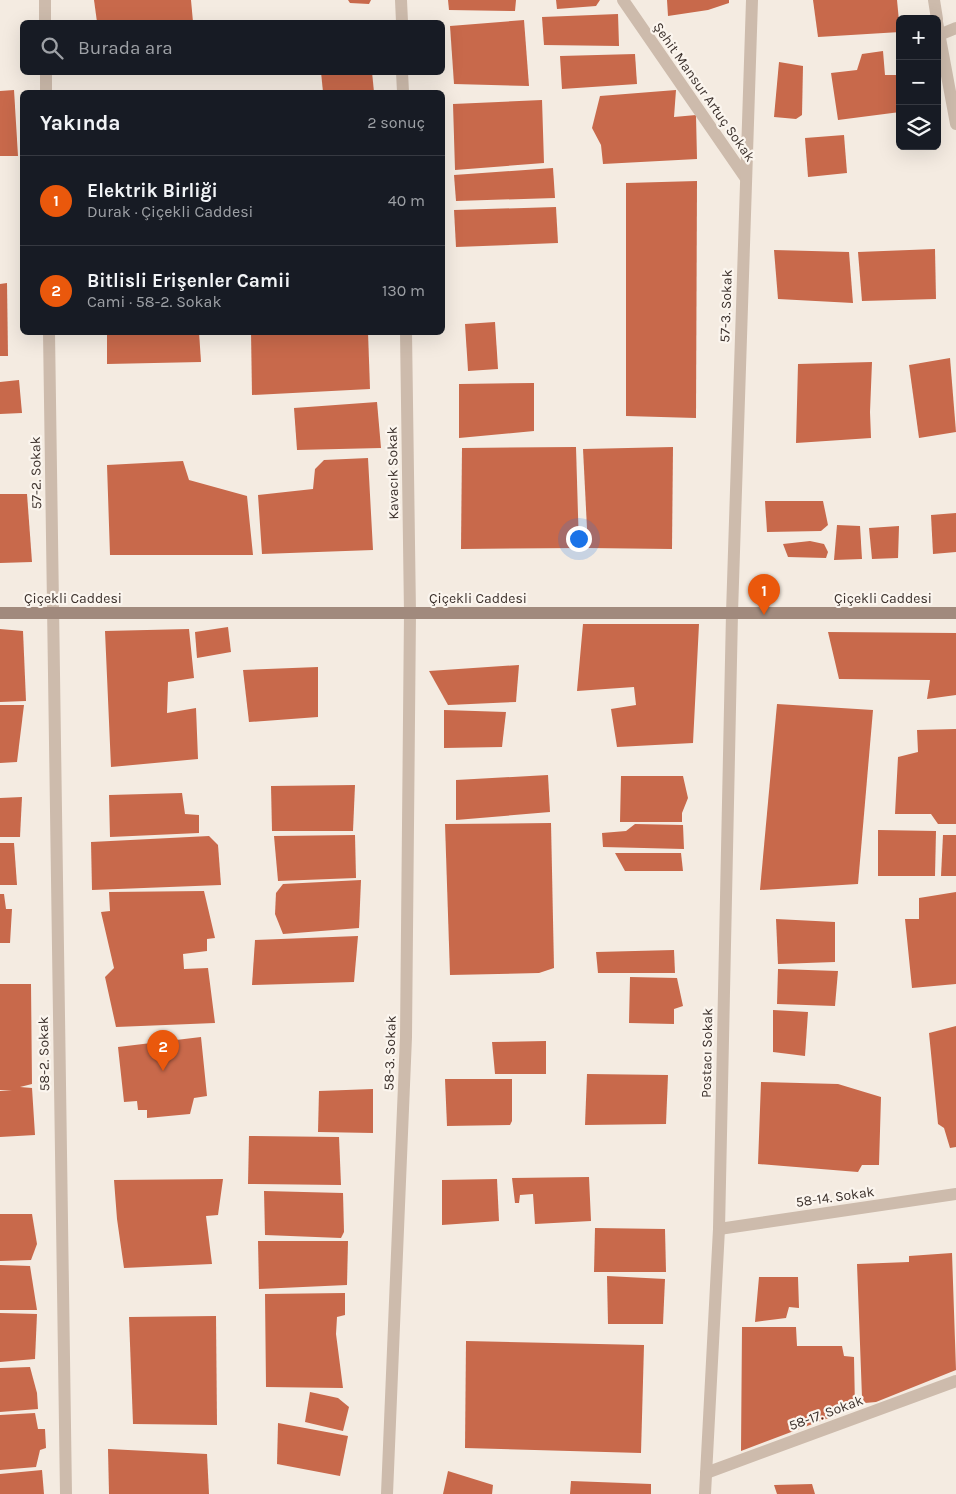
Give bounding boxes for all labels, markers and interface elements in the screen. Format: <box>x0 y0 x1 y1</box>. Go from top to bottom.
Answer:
map controls <box>896 15 941 150</box>
button: + <box>896 15 941 60</box>
street label: Şehit Mansur Artuç Sokak <box>649 19 759 165</box>
search box <box>20 20 445 75</box>
icon: search <box>38 34 66 62</box>
text: Burada ara <box>78 37 173 59</box>
button: − <box>896 60 941 105</box>
button: layers <box>896 105 941 150</box>
text: Yakında <box>40 111 121 135</box>
text: 2 sonuç <box>367 113 425 132</box>
text: Elektrik Birliği <box>87 180 218 202</box>
text: 1 <box>53 191 59 210</box>
text: 40 m <box>388 191 425 210</box>
text: Durak · Çiçekli Caddesi <box>87 202 253 221</box>
street label: 57-3. Sokak <box>716 269 736 343</box>
text: Bitlisli Erişenler Camii <box>87 270 290 292</box>
text: 2 <box>51 281 61 300</box>
text: 130 m <box>382 281 425 300</box>
text: Cami · 58-2. Sokak <box>87 292 221 311</box>
street label: Kavacık Sokak <box>384 426 402 520</box>
street label: 57-2. Sokak <box>27 436 45 510</box>
your location <box>566 526 592 552</box>
pin: 1 <box>748 574 780 615</box>
street label: Çiçekli Caddesi <box>24 590 122 607</box>
street label: Çiçekli Caddesi <box>429 590 527 607</box>
street label: Çiçekli Caddesi <box>834 590 932 607</box>
street label: Postacı Sokak <box>698 1008 716 1098</box>
street label: 58-3. Sokak <box>380 1015 400 1091</box>
street label: 58-2. Sokak <box>35 1016 53 1092</box>
pin: 2 <box>147 1030 179 1071</box>
street label: 58-14. Sokak <box>795 1183 876 1211</box>
street label: 58-17. Sokak <box>786 1392 866 1434</box>

